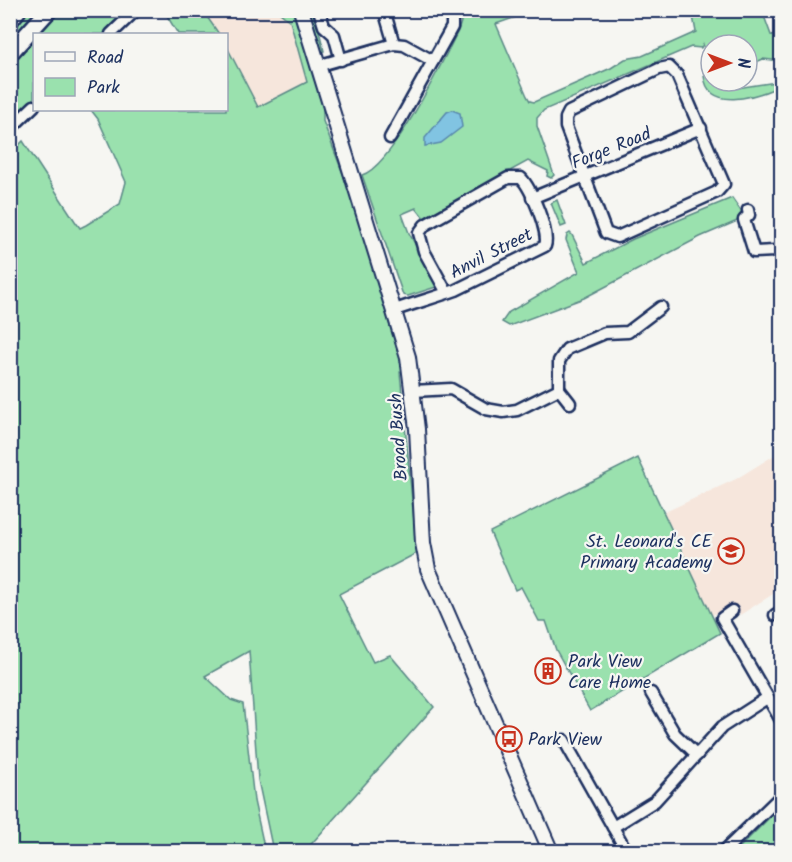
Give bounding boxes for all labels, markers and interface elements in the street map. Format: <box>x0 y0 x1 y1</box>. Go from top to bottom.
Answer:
legend <box>33 33 228 111</box>
north arrow <box>699 33 759 93</box>
text: Road <box>87 44 124 73</box>
text: N <box>730 58 755 68</box>
text: Park <box>87 74 120 103</box>
street label: Forge Road <box>567 120 657 178</box>
street label: Anvil Street <box>445 221 539 288</box>
street label: Broad Bush <box>382 392 417 482</box>
place label: St. Leonard's CE Primary Academy <box>580 528 713 578</box>
school or university icon: St. Leonard's CE Primary Academy <box>716 536 746 566</box>
place label: Park View Care Home <box>568 648 651 698</box>
building icon: Park View Care Home <box>533 656 563 686</box>
bus stop icon: Park View <box>494 724 524 754</box>
place label: Park View <box>528 726 603 755</box>

